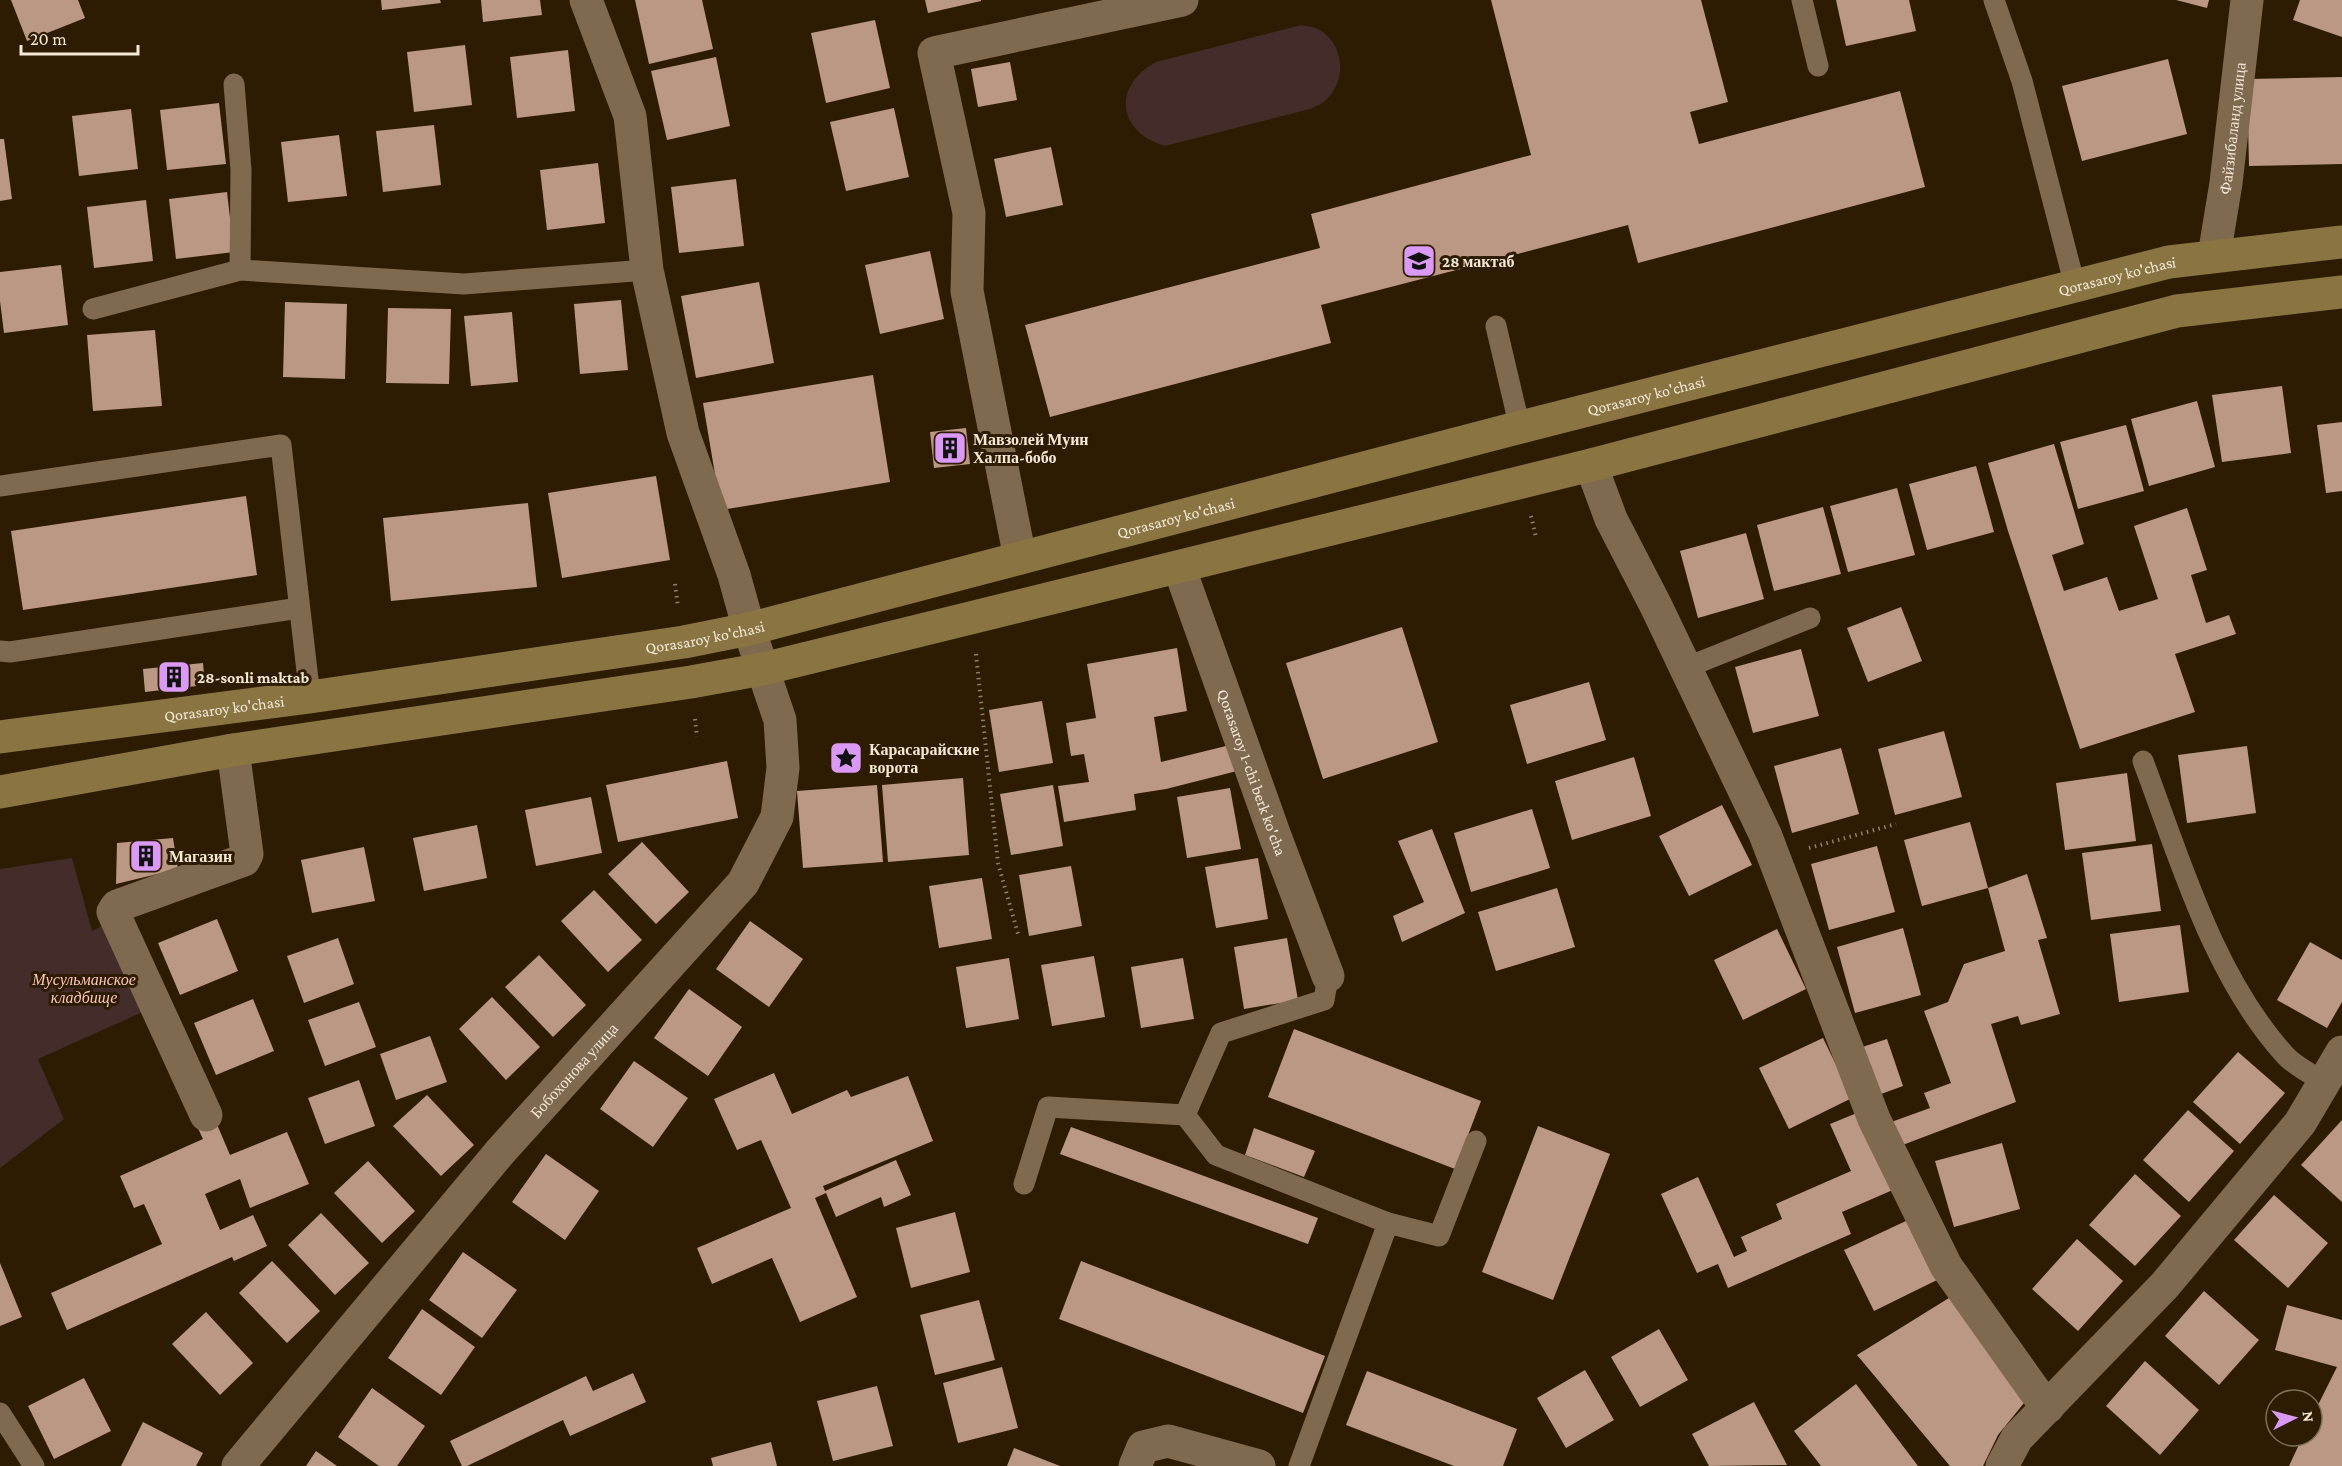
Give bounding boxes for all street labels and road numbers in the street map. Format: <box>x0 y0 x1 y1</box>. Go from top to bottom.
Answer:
street label: Файзибаланд улица <box>2216 61 2249 196</box>
street label: Qorasaroy ko'chasi <box>2056 253 2177 298</box>
street label: Qorasaroy ko'chasi <box>1585 372 1707 418</box>
street label: Qorasaroy ko'chasi <box>1115 494 1236 541</box>
street label: Qorasaroy ko'chasi <box>644 617 766 656</box>
street label: Qorasaroy 1-chi berk ko'cha <box>1215 687 1290 858</box>
street label: Qorasaroy ko'chasi <box>163 692 285 724</box>
street label: Бобохонова улица <box>527 1019 621 1121</box>

